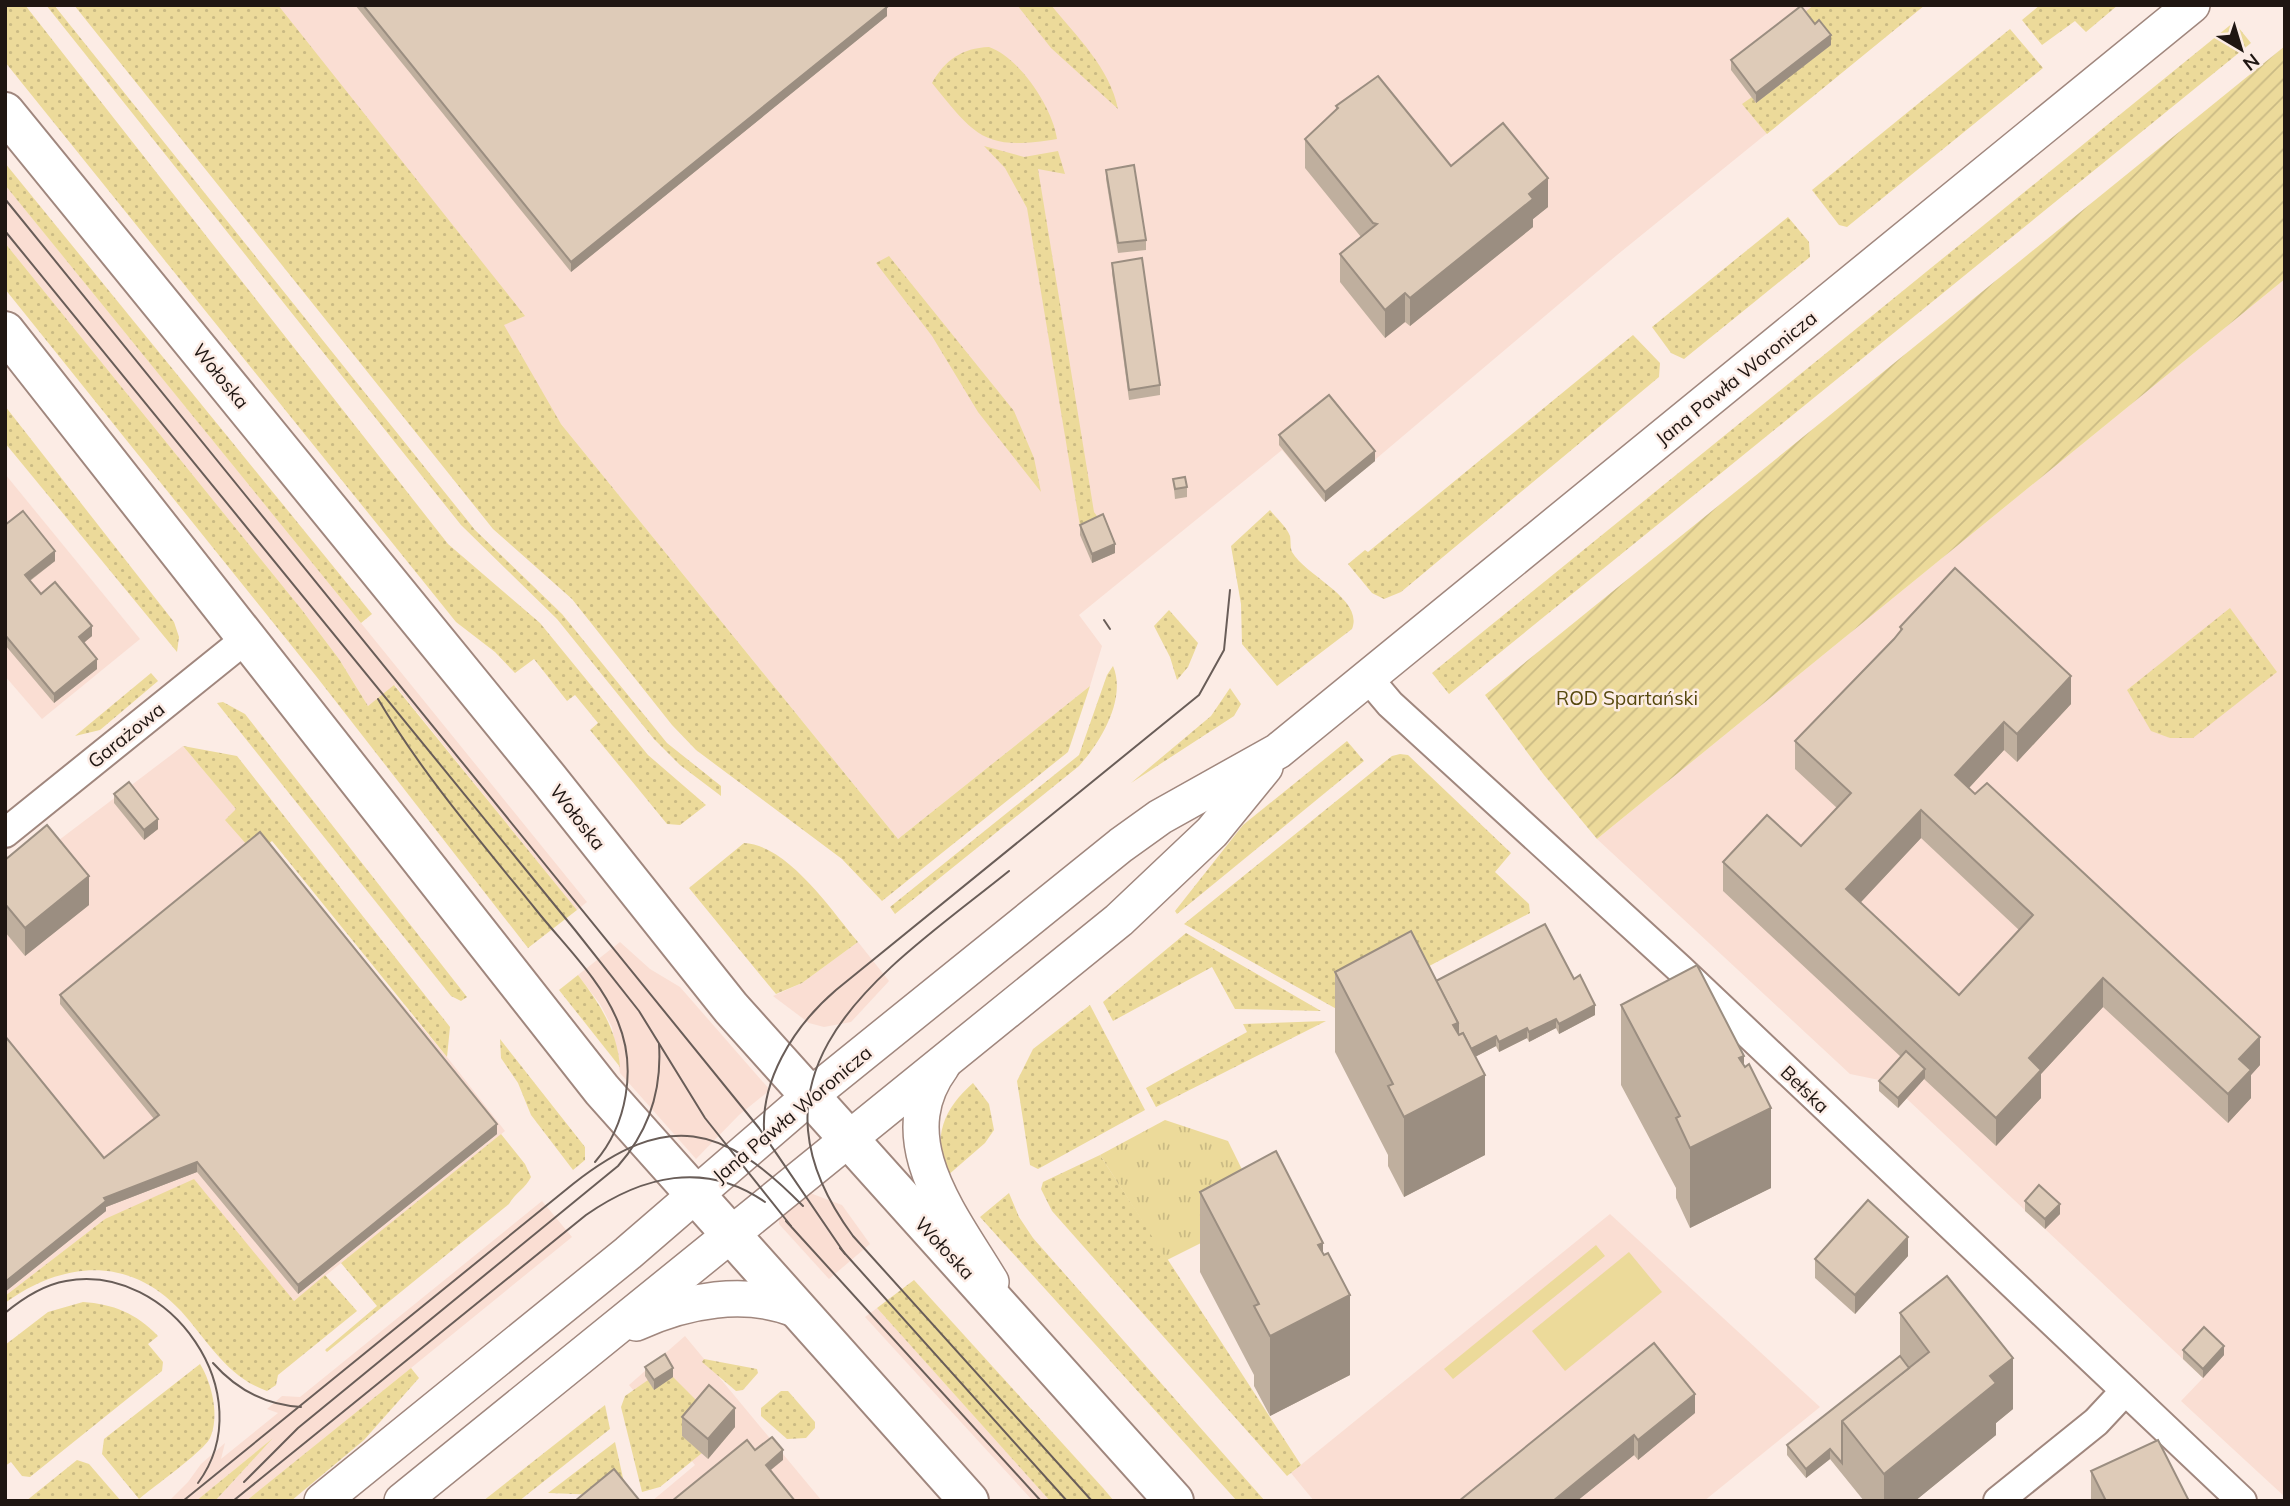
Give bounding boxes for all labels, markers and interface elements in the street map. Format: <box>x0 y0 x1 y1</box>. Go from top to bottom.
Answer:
north arrow <box>2206 14 2276 84</box>
text: N <box>2238 49 2265 76</box>
street label: Jana Pawła Woronicza <box>1651 306 1821 450</box>
street label: Wołoska <box>188 339 254 413</box>
park label: ROD Spartański <box>1556 686 1698 710</box>
street label: Garażowa <box>83 697 169 773</box>
street label: Wołoska <box>545 779 611 855</box>
street label: Jana Pawła Woronicza <box>708 1040 876 1188</box>
street label: Bełska <box>1776 1060 1834 1118</box>
street label: Wołoska <box>910 1212 980 1284</box>

